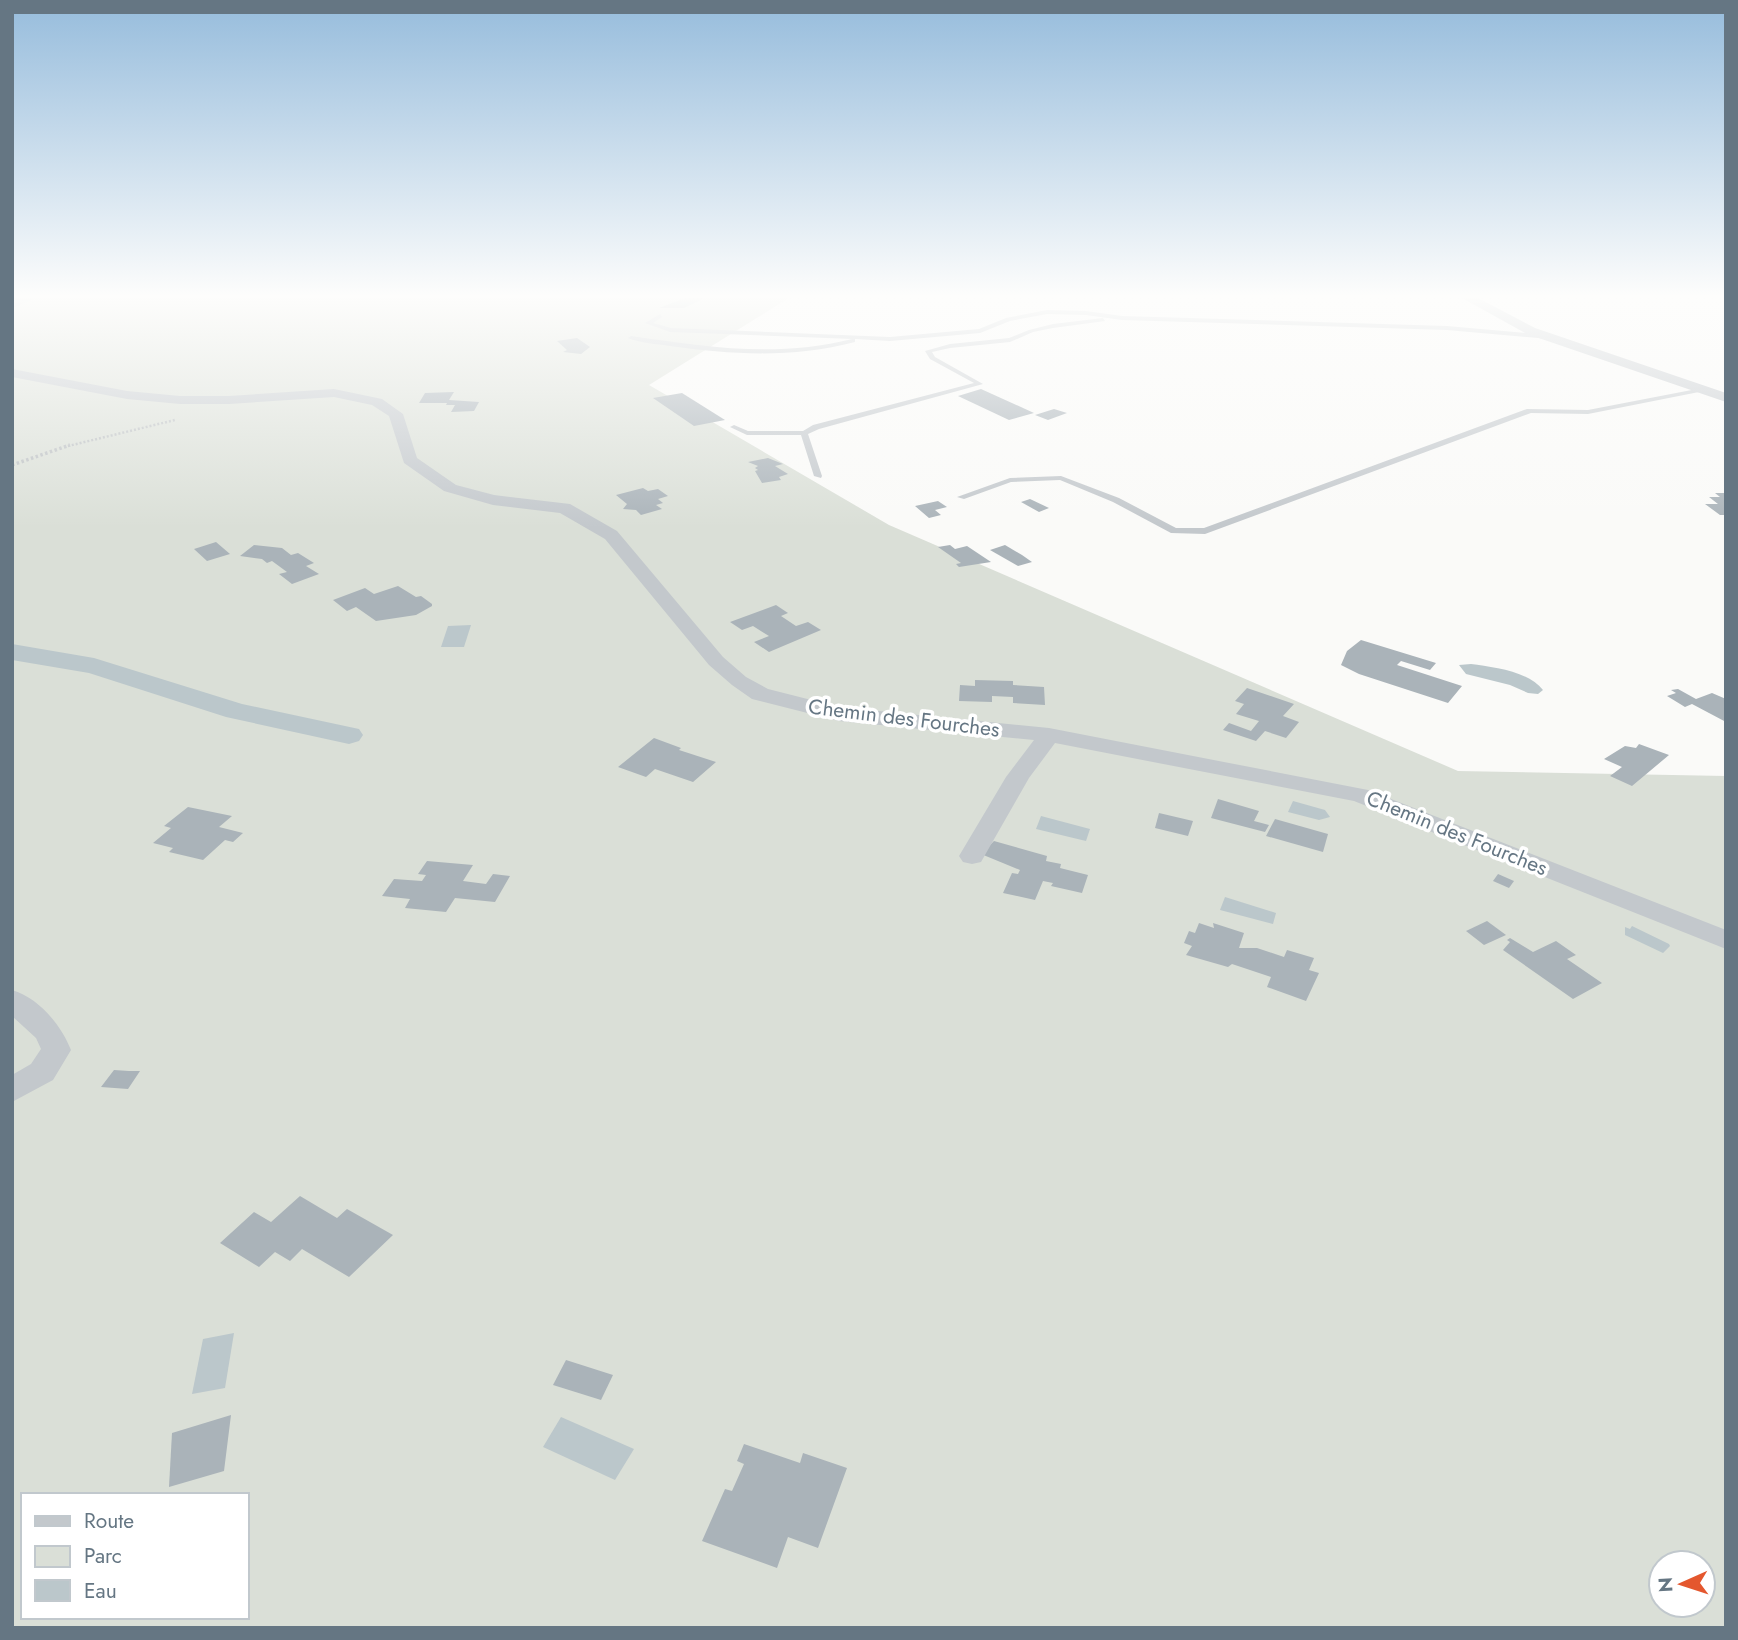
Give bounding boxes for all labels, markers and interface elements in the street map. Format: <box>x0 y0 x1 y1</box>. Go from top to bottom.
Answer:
street label: Chemin des Fourches <box>807 691 1001 745</box>
street label: Chemin des Fourches <box>1362 783 1552 883</box>
legend <box>21 1493 248 1619</box>
text: Route <box>84 1506 134 1536</box>
text: Parc <box>84 1541 122 1571</box>
north arrow <box>1647 1549 1717 1619</box>
text: Eau <box>84 1576 117 1606</box>
text: N <box>1652 1577 1679 1593</box>

